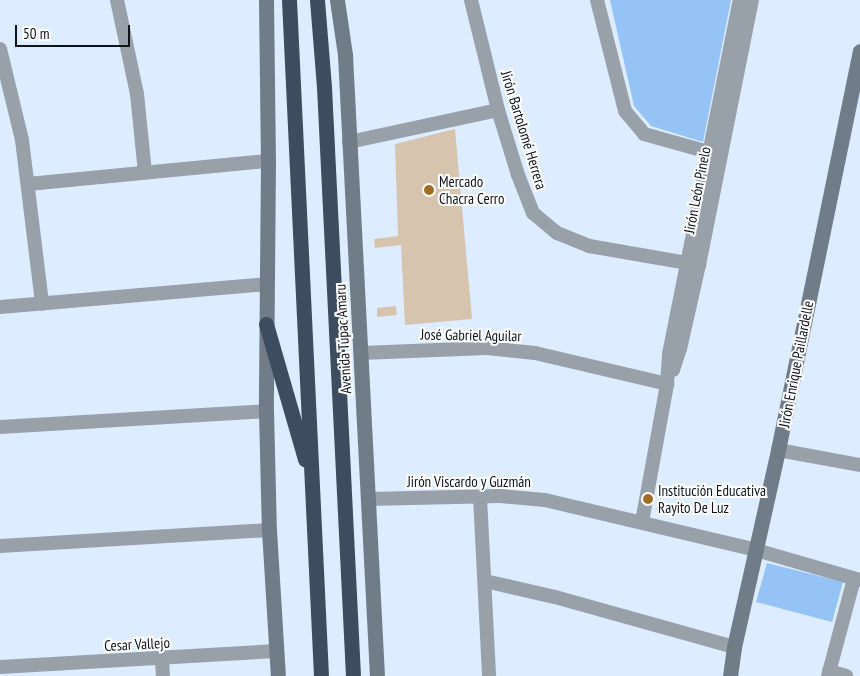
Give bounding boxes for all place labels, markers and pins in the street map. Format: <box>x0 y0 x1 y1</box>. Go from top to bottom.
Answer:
place label: Mercado Chacra Cerro <box>439 172 504 207</box>
marker: Mercado Chacra Cerro <box>423 184 435 196</box>
place label: Institución Educativa Rayito De Luz <box>658 481 766 516</box>
marker: Institución Educativa Rayito De Luz <box>642 493 654 505</box>

